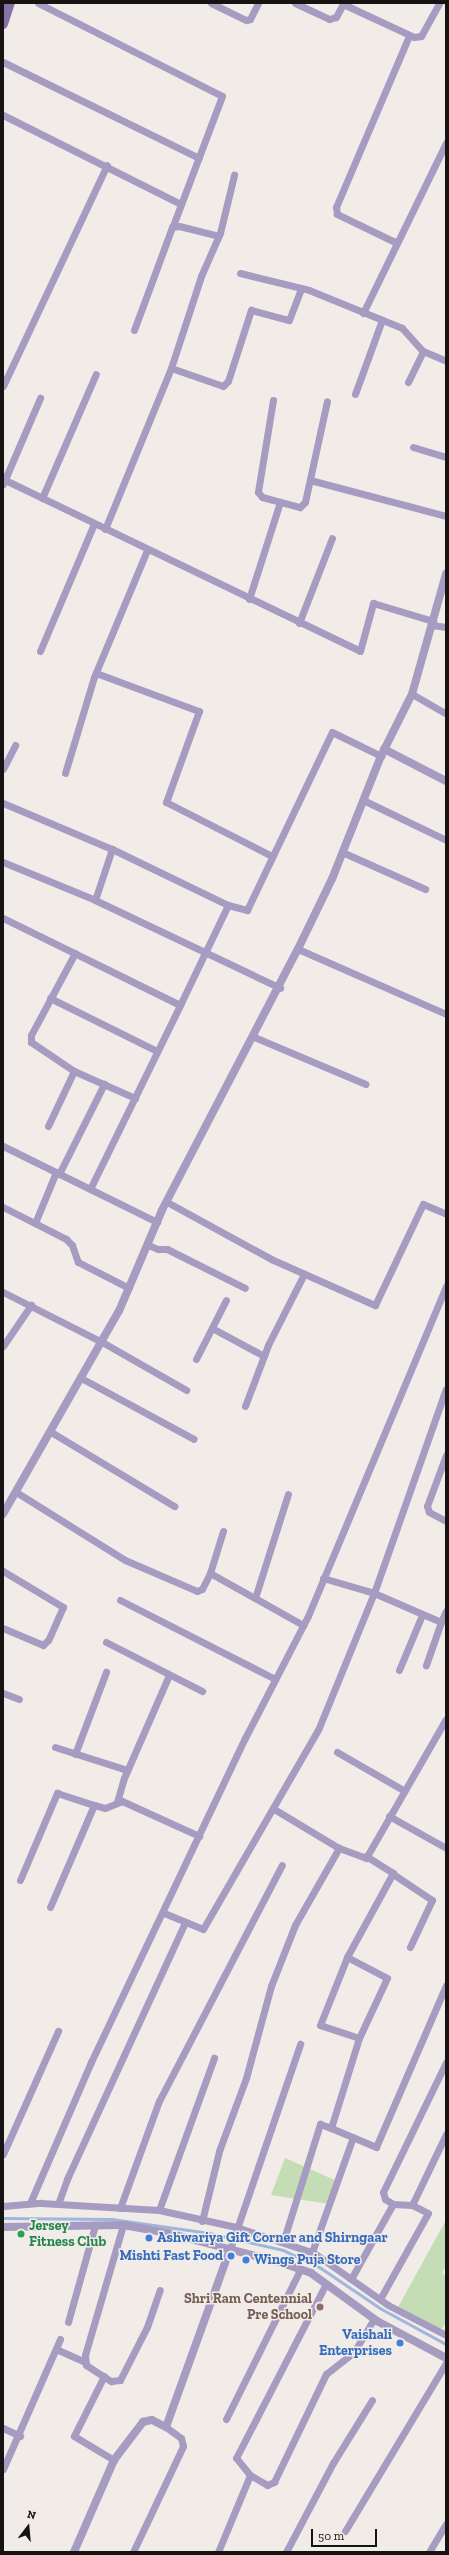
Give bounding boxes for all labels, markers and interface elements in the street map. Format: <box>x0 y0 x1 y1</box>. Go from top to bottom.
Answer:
place label: Jersey Fitness Club <box>29 2218 106 2250</box>
marker: Jersey Fitness Club <box>16 2229 26 2239</box>
place label: Ashwariya Gift Corner and Shirngaar <box>157 2230 388 2246</box>
marker: Ashwariya Gift Corner and Shirngaar <box>144 2233 154 2243</box>
place label: Mishti Fast Food <box>120 2248 223 2264</box>
marker: Mishti Fast Food <box>226 2251 236 2261</box>
place label: Wings Puja Store <box>254 2252 361 2268</box>
marker: Wings Puja Store <box>241 2255 251 2265</box>
place label: Shri Ram Centennial Pre School <box>184 2291 312 2324</box>
marker: Shri Ram Centennial Pre School <box>315 2302 325 2312</box>
place label: Vaishali Enterprises <box>319 2327 392 2360</box>
marker: Vaishali Enterprises <box>395 2338 405 2348</box>
north arrow <box>8 2507 48 2547</box>
text: N <box>26 2508 37 2522</box>
scale bar <box>313 2521 379 2547</box>
text: 50 m <box>318 2529 344 2543</box>

